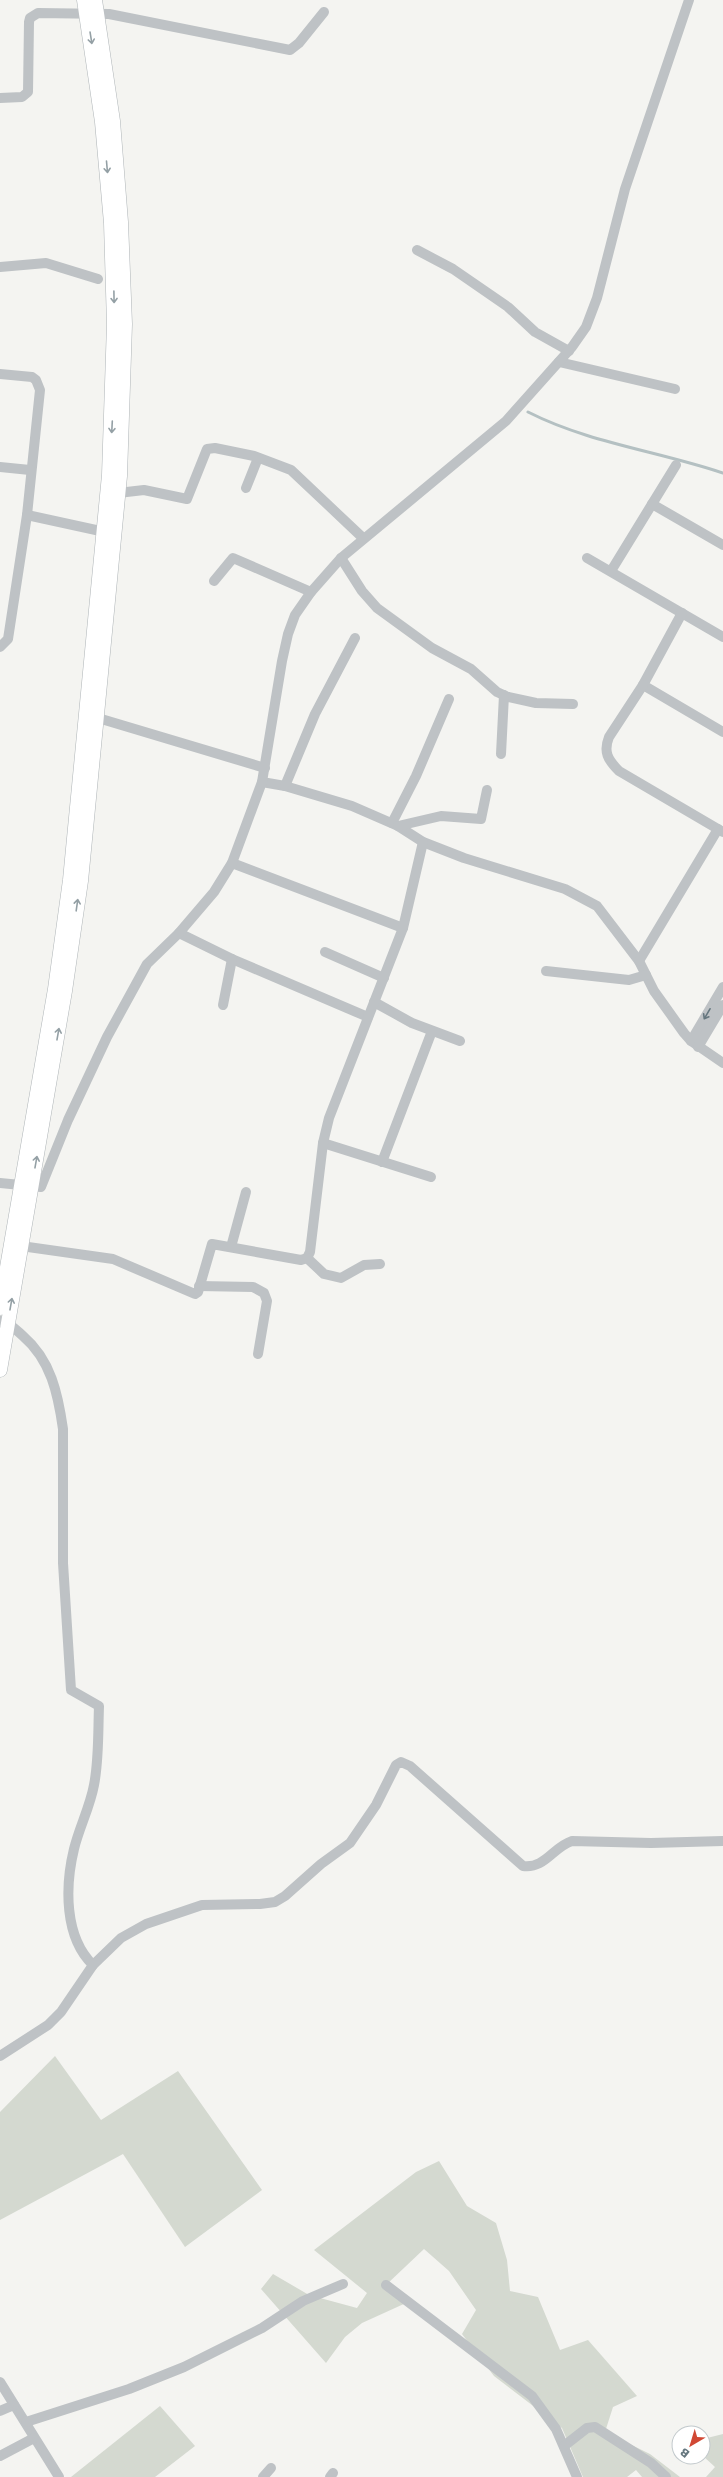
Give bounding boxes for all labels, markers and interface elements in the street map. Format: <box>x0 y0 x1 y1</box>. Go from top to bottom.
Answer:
one-way arrow <box>87 32 95 45</box>
one-way arrow <box>103 160 110 173</box>
one-way arrow <box>110 290 118 303</box>
one-way arrow <box>109 420 116 433</box>
one-way arrow <box>73 899 81 912</box>
one-way arrow <box>703 1008 711 1020</box>
one-way arrow <box>54 1028 62 1041</box>
one-way arrow <box>32 1156 40 1169</box>
one-way arrow <box>7 1298 15 1311</box>
north arrow <box>671 2425 711 2465</box>
text: B <box>678 2445 692 2460</box>

